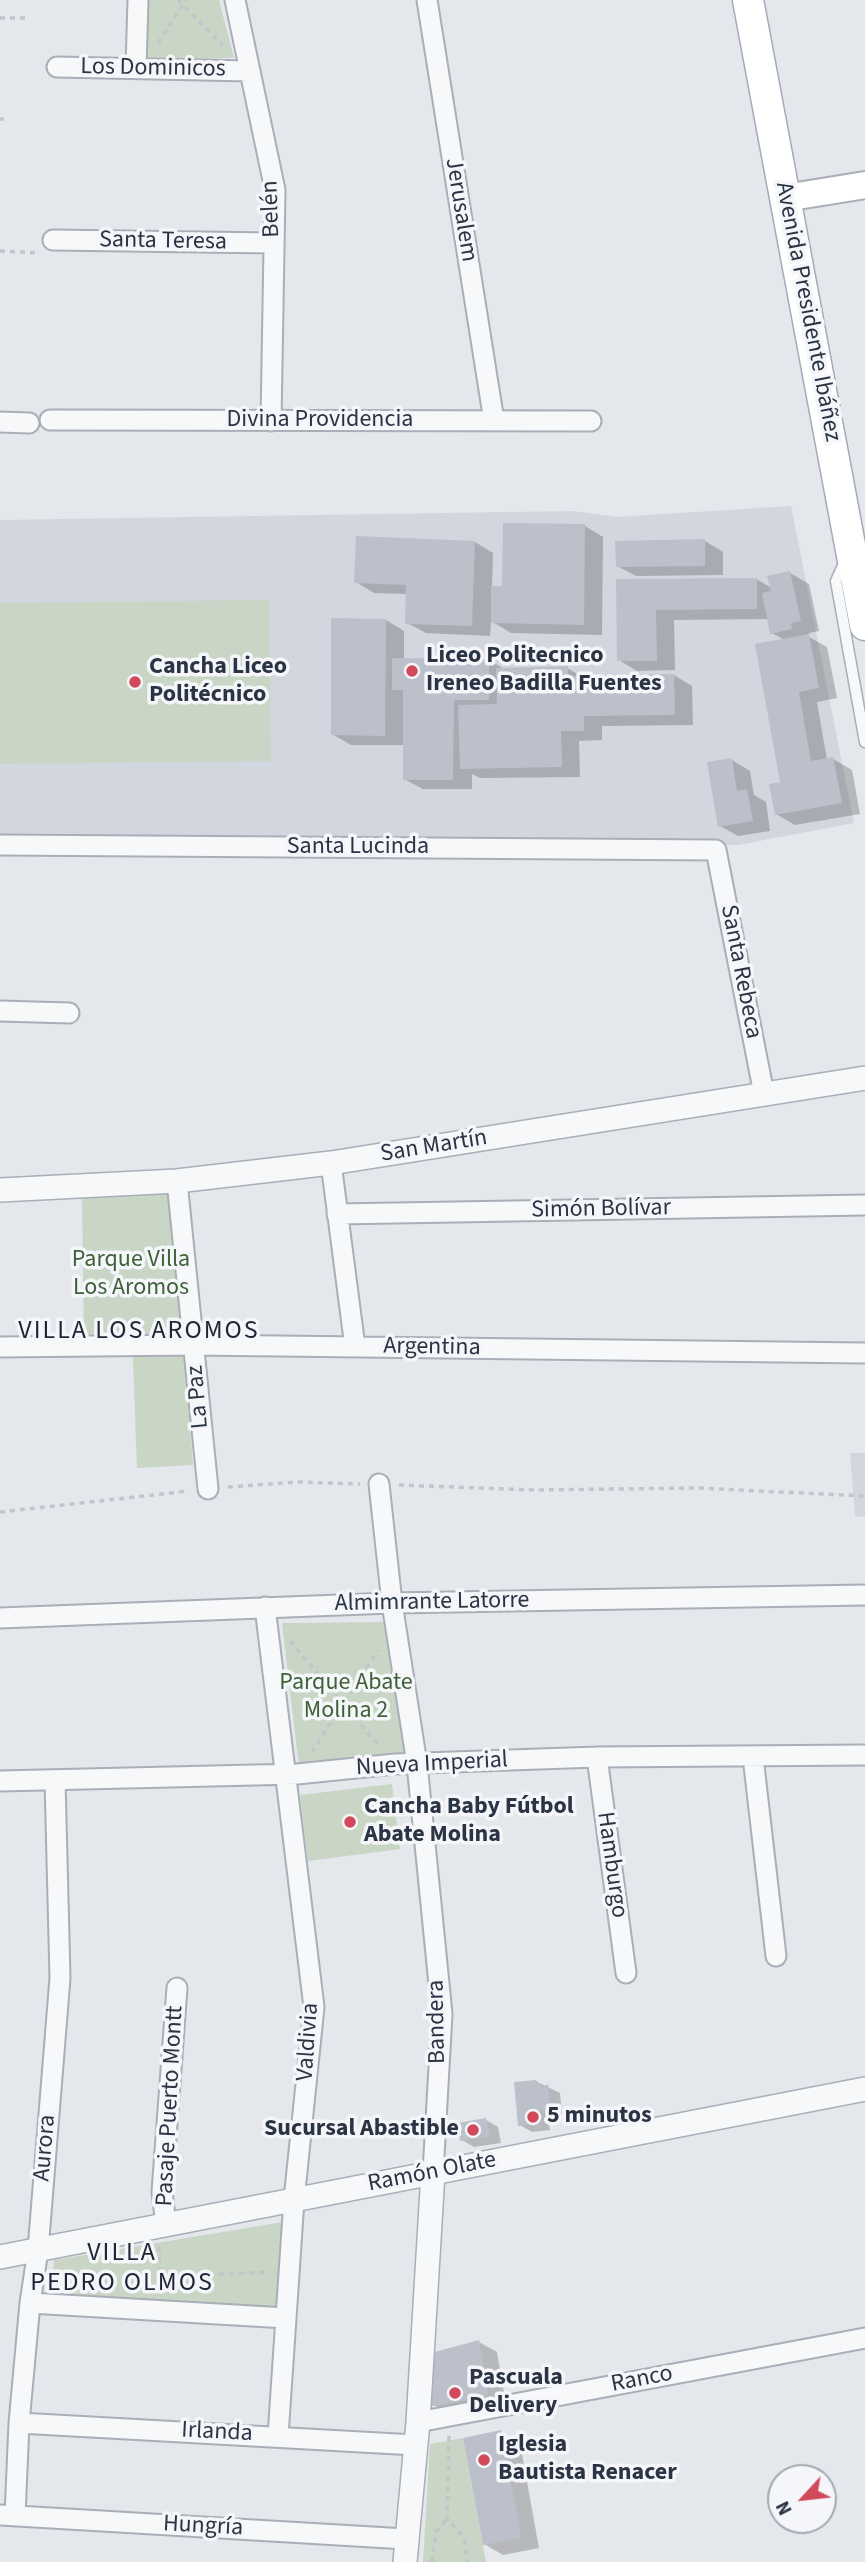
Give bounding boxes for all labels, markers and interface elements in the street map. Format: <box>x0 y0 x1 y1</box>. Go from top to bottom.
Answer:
street label: Los Dominicos <box>80 53 226 85</box>
street label: Jerusalem <box>438 156 482 264</box>
street label: Belén <box>257 180 287 238</box>
street label: Avenida Presidente Ibáñez <box>768 180 846 444</box>
street label: Santa Teresa <box>99 226 227 258</box>
street label: Divina Providencia <box>227 407 413 435</box>
place label: Liceo Politecnico Ireneo Badilla Fuentes <box>426 643 662 699</box>
place label: Cancha Liceo Politécnico <box>149 654 287 710</box>
marker: Liceo Politecnico Ireneo Badilla Fuentes <box>404 663 420 679</box>
marker: Cancha Liceo Politécnico <box>127 674 143 690</box>
street label: Santa Lucinda <box>287 834 429 862</box>
street label: Santa Rebeca <box>713 903 767 1041</box>
street label: San Martín <box>378 1124 490 1170</box>
street label: Simón Bolívar <box>531 1194 671 1226</box>
park label: Parque Villa Los Aromos <box>72 1247 190 1303</box>
district label: VILLA LOS AROMOS <box>20 1316 258 1348</box>
street label: Argentina <box>383 1333 481 1363</box>
street label: La Paz <box>182 1364 216 1430</box>
street label: Almimrante Latorre <box>334 1587 530 1619</box>
park label: Parque Abate Molina 2 <box>279 1670 413 1726</box>
street label: Nueva Imperial <box>355 1747 509 1783</box>
place label: Cancha Baby Fútbol Abate Molina <box>364 1794 574 1850</box>
street label: Hamburgo <box>589 1810 633 1920</box>
marker: Cancha Baby Fútbol Abate Molina <box>342 1814 358 1830</box>
street label: Bandera <box>423 1980 453 2064</box>
street label: Valdivia <box>292 2002 326 2082</box>
street label: Pasaje Puerto Montt <box>151 2005 191 2207</box>
place label: 5 minutos <box>547 2103 652 2131</box>
marker: 5 minutos <box>525 2109 541 2125</box>
street label: Aurora <box>29 2113 63 2183</box>
place label: Sucursal Abastible <box>264 2116 459 2144</box>
marker: Sucursal Abastible <box>465 2122 481 2138</box>
street label: Ramón Olate <box>365 2146 499 2200</box>
district label: VILLA PEDRO OLMOS <box>32 2238 212 2300</box>
street label: Ranco <box>609 2360 675 2400</box>
place label: Pascuala Delivery <box>469 2365 563 2421</box>
marker: Pascuala Delivery <box>447 2385 463 2401</box>
street label: Irlanda <box>181 2417 253 2449</box>
place label: Iglesia Bautista Renacer <box>498 2432 677 2488</box>
marker: Iglesia Bautista Renacer <box>476 2452 492 2468</box>
north arrow <box>767 2464 837 2534</box>
text: N <box>770 2496 800 2520</box>
street label: Hungría <box>162 2511 244 2543</box>

